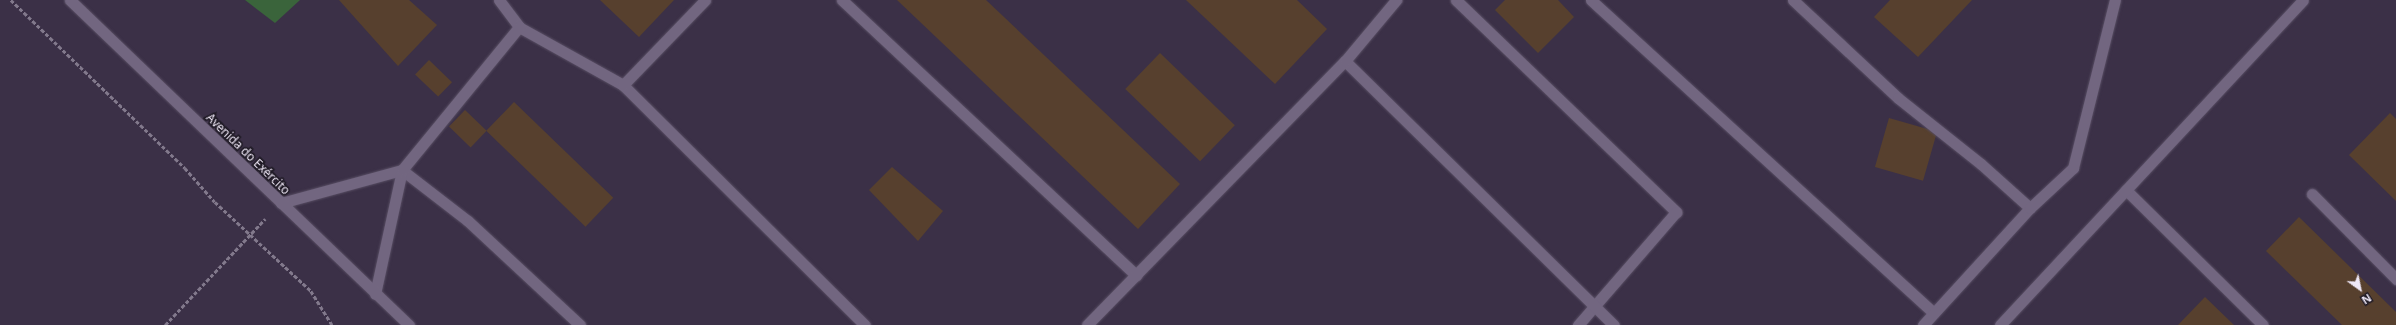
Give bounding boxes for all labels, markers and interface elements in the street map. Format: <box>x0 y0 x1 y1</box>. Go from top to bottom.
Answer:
street label: Avenida do Exército <box>203 110 293 198</box>
north arrow <box>2340 269 2380 309</box>
text: N <box>2359 291 2375 308</box>

